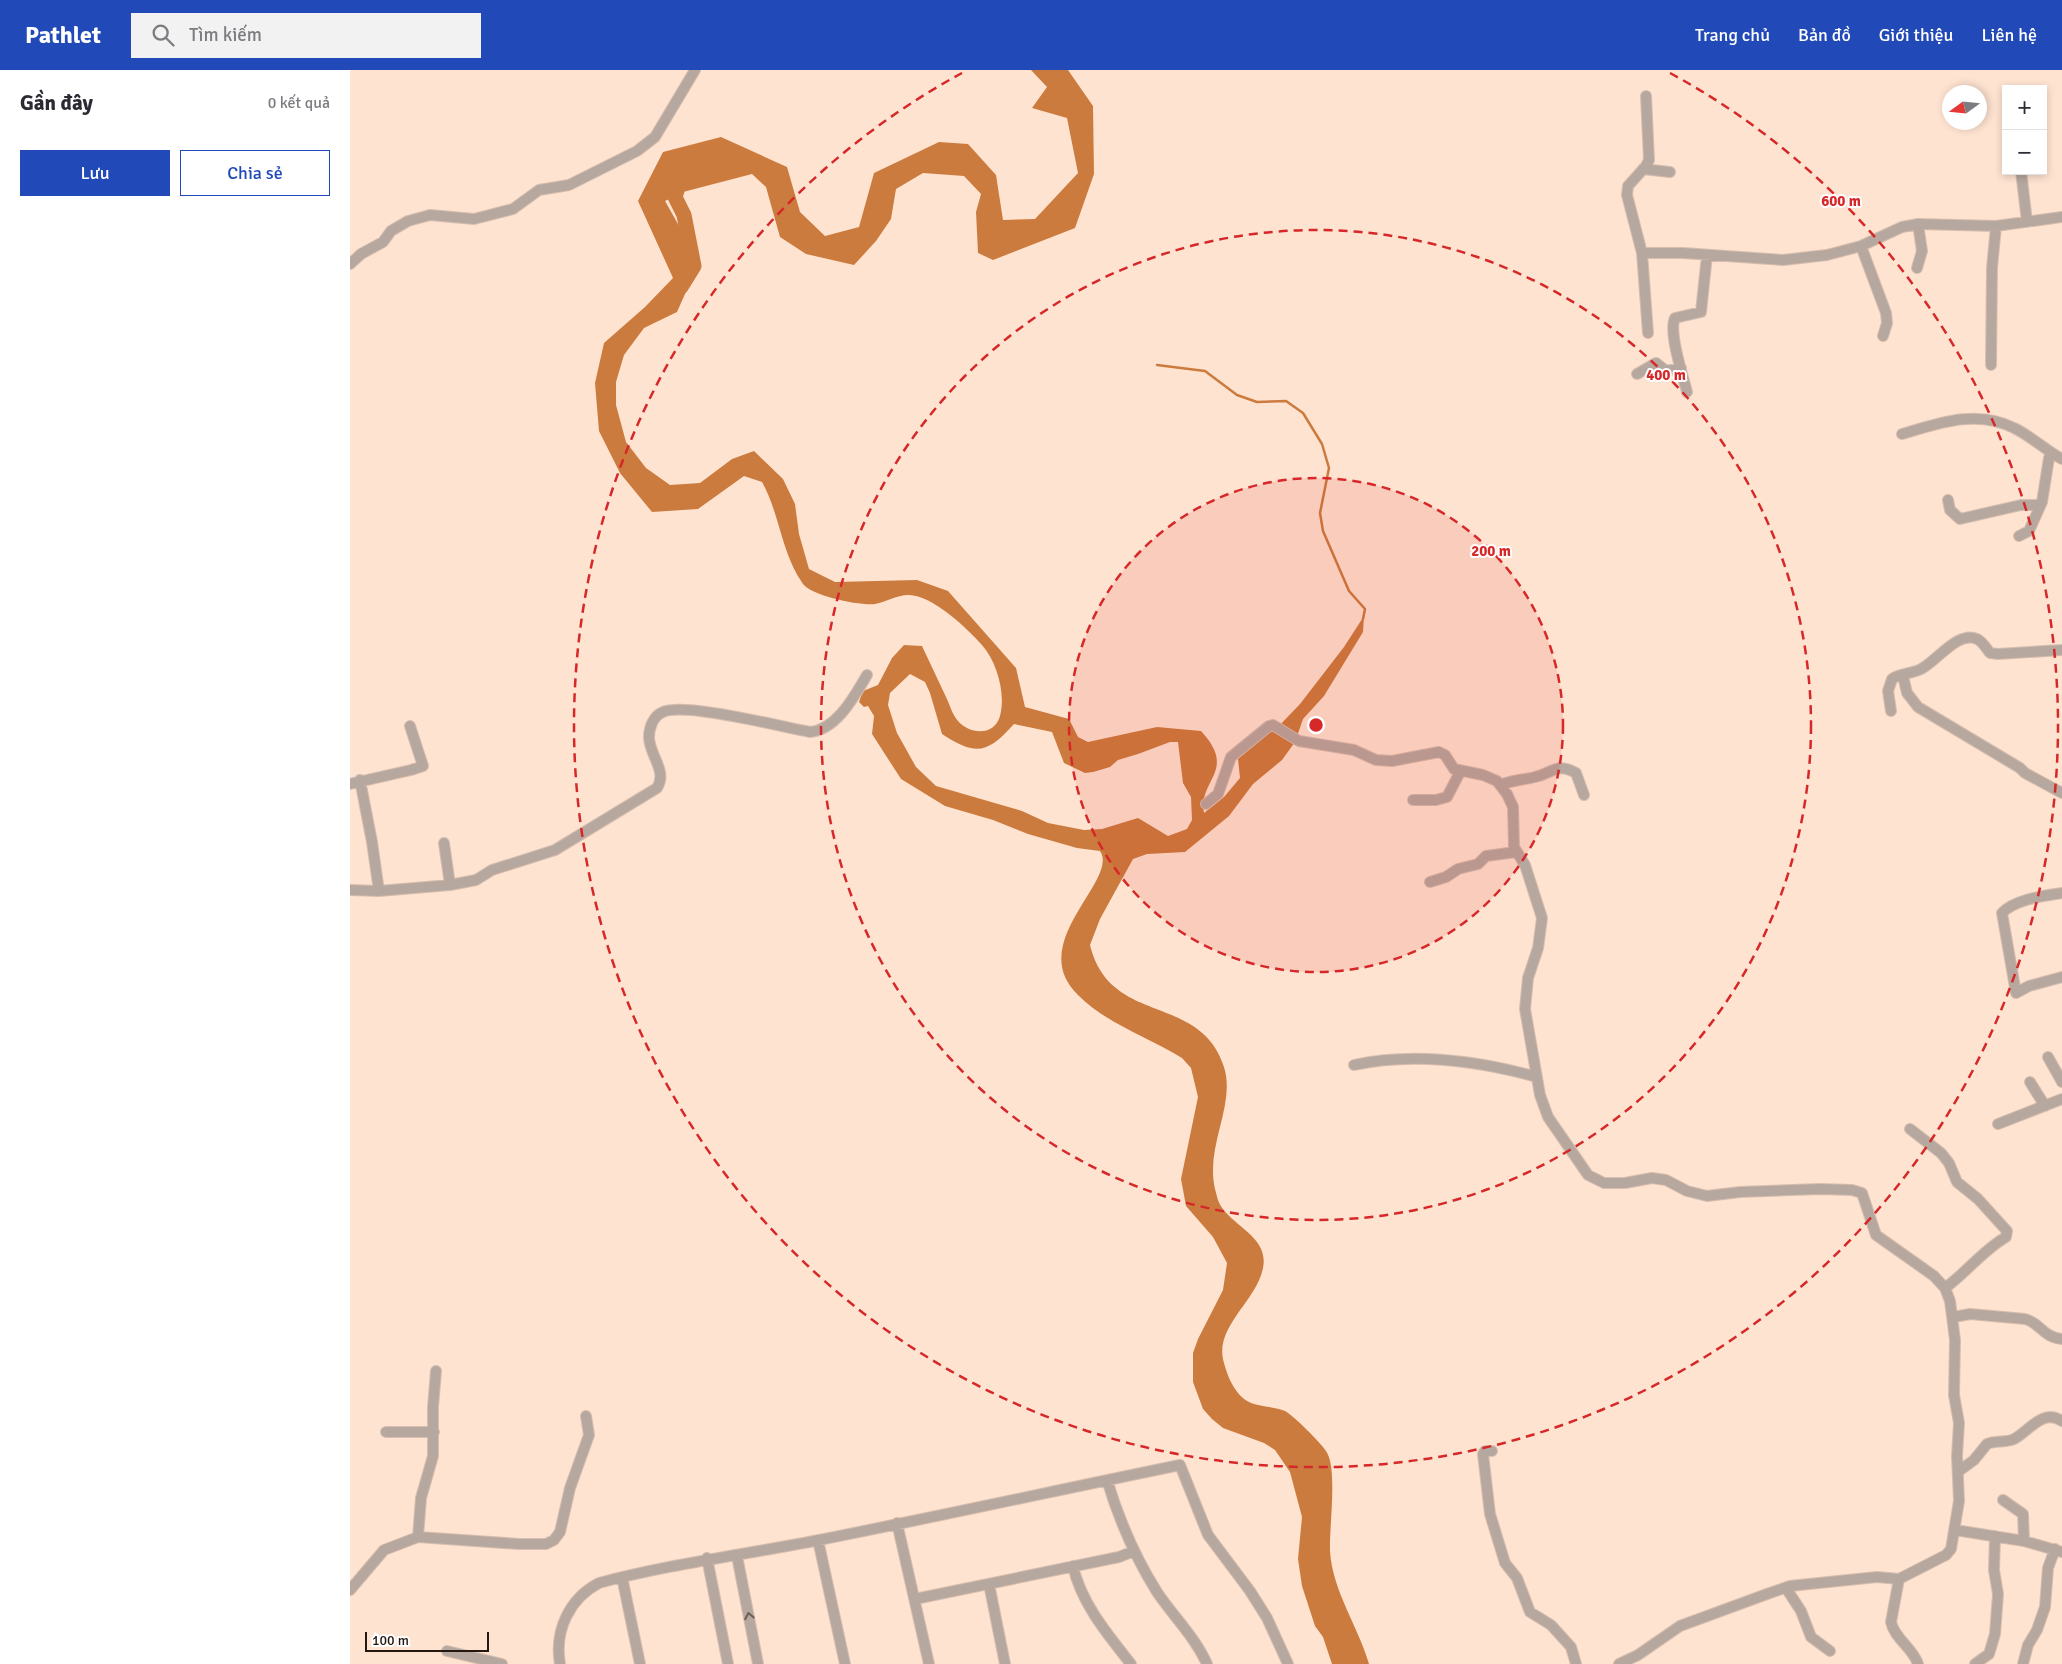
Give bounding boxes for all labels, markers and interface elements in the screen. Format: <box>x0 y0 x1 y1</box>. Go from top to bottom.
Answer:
search box <box>131 13 481 58</box>
text: Pathlet <box>25 20 101 50</box>
icon: search <box>149 21 177 49</box>
text: Tìm kiếm <box>189 23 262 47</box>
text: Trang chủ <box>1695 24 1770 46</box>
text: Bản đồ <box>1798 24 1851 46</box>
text: Giới thiệu <box>1879 24 1953 46</box>
text: Liên hệ <box>1981 24 2037 46</box>
north arrow <box>1942 85 1987 130</box>
map controls <box>2002 85 2047 175</box>
button: + <box>2002 85 2047 130</box>
text: Gần đây <box>20 90 93 116</box>
text: 0 kết quả <box>268 93 330 113</box>
button: − <box>2002 130 2047 175</box>
button: Lưu <box>20 150 170 196</box>
button: Chia sẻ <box>180 150 330 196</box>
text: 600 m <box>1821 192 1861 210</box>
text: 400 m <box>1646 366 1686 384</box>
text: 200 m <box>1471 542 1511 560</box>
centre of rings <box>1307 716 1325 734</box>
one-way arrow <box>745 1612 755 1620</box>
scale bar <box>365 1629 489 1652</box>
text: 100 m <box>372 1632 409 1649</box>

